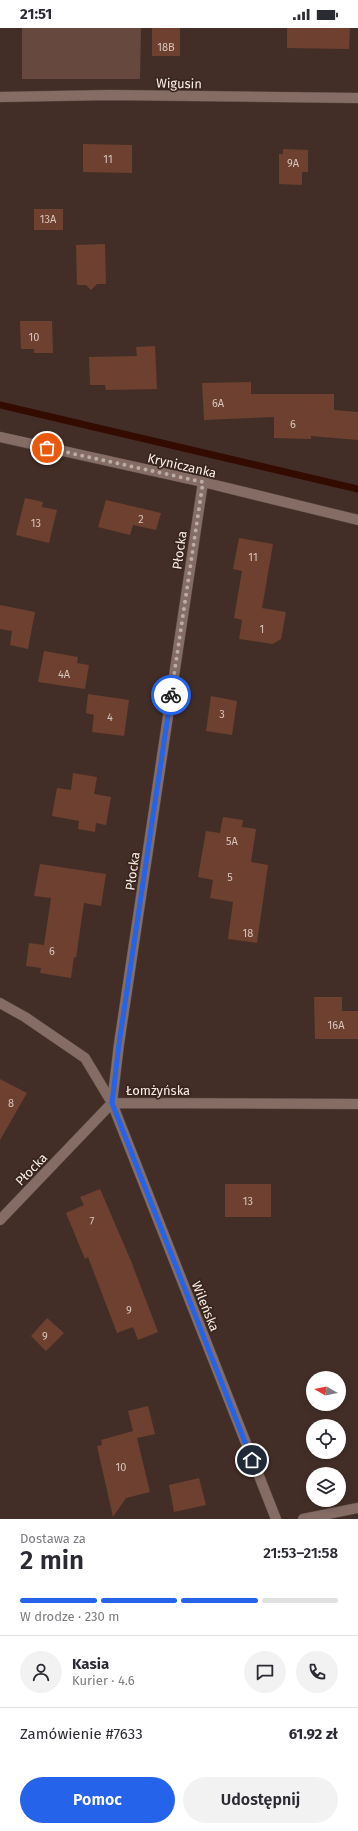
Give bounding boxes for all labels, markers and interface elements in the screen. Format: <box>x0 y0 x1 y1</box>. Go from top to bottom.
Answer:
text: 21:51 <box>20 5 52 23</box>
house number: 18B <box>157 41 175 54</box>
street label: Wigusin <box>156 76 202 91</box>
house number: 11 <box>103 153 113 166</box>
house number: 9A <box>287 157 300 170</box>
house number: 13A <box>40 213 57 226</box>
house number: 10 <box>29 331 39 344</box>
house number: 6A <box>212 397 225 410</box>
house number: 6 <box>290 418 296 431</box>
pin <box>30 431 64 465</box>
icon: bag <box>36 437 58 459</box>
street label: Kryniczanka <box>146 450 218 481</box>
house number: 2 <box>138 513 144 526</box>
house number: 13 <box>31 517 41 530</box>
street label: Płocka <box>169 530 190 570</box>
house number: 11 <box>248 551 258 564</box>
house number: 1 <box>260 623 264 636</box>
house number: 4A <box>58 668 71 681</box>
courier <box>151 675 191 715</box>
icon: bike <box>160 684 182 706</box>
house number: 3 <box>219 708 225 721</box>
house number: 4 <box>107 711 113 724</box>
house number: 5A <box>226 835 239 848</box>
street label: Płocka <box>122 851 143 891</box>
house number: 5 <box>227 871 233 884</box>
house number: 18 <box>243 927 253 940</box>
house number: 6 <box>49 945 55 958</box>
house number: 16A <box>328 1019 345 1032</box>
street label: Łomżyńska <box>126 1083 190 1098</box>
house number: 8 <box>8 1097 14 1110</box>
street label: Płocka <box>12 1150 50 1189</box>
house number: 13 <box>243 1195 253 1208</box>
house number: 7 <box>90 1215 95 1228</box>
street label: Wileńska <box>189 1279 222 1333</box>
house number: 9 <box>126 1304 132 1317</box>
house number: 9 <box>42 1330 48 1343</box>
north arrow <box>306 1371 346 1411</box>
map controls <box>306 1371 346 1507</box>
button: locate <box>306 1419 346 1459</box>
pin <box>235 1443 269 1477</box>
icon: home <box>241 1449 263 1471</box>
house number: 10 <box>116 1461 126 1474</box>
button: layers <box>306 1467 346 1507</box>
text: Dostawa za <box>20 1531 86 1546</box>
text: 21:53–21:58 <box>263 1544 338 1562</box>
text: 2 min <box>20 1545 84 1576</box>
text: W drodze · 230 m <box>20 1609 119 1624</box>
button: person <box>20 1651 62 1693</box>
button: chat <box>244 1651 286 1693</box>
button: phone <box>296 1651 338 1693</box>
text: Kasia <box>72 1655 109 1673</box>
text: Kurier · 4.6 <box>72 1673 135 1688</box>
text: Zamówienie #7633 <box>20 1725 143 1743</box>
text: 61.92 zł <box>289 1725 338 1743</box>
button: Pomoc <box>20 1777 175 1823</box>
button: Udostępnij <box>183 1777 338 1823</box>

